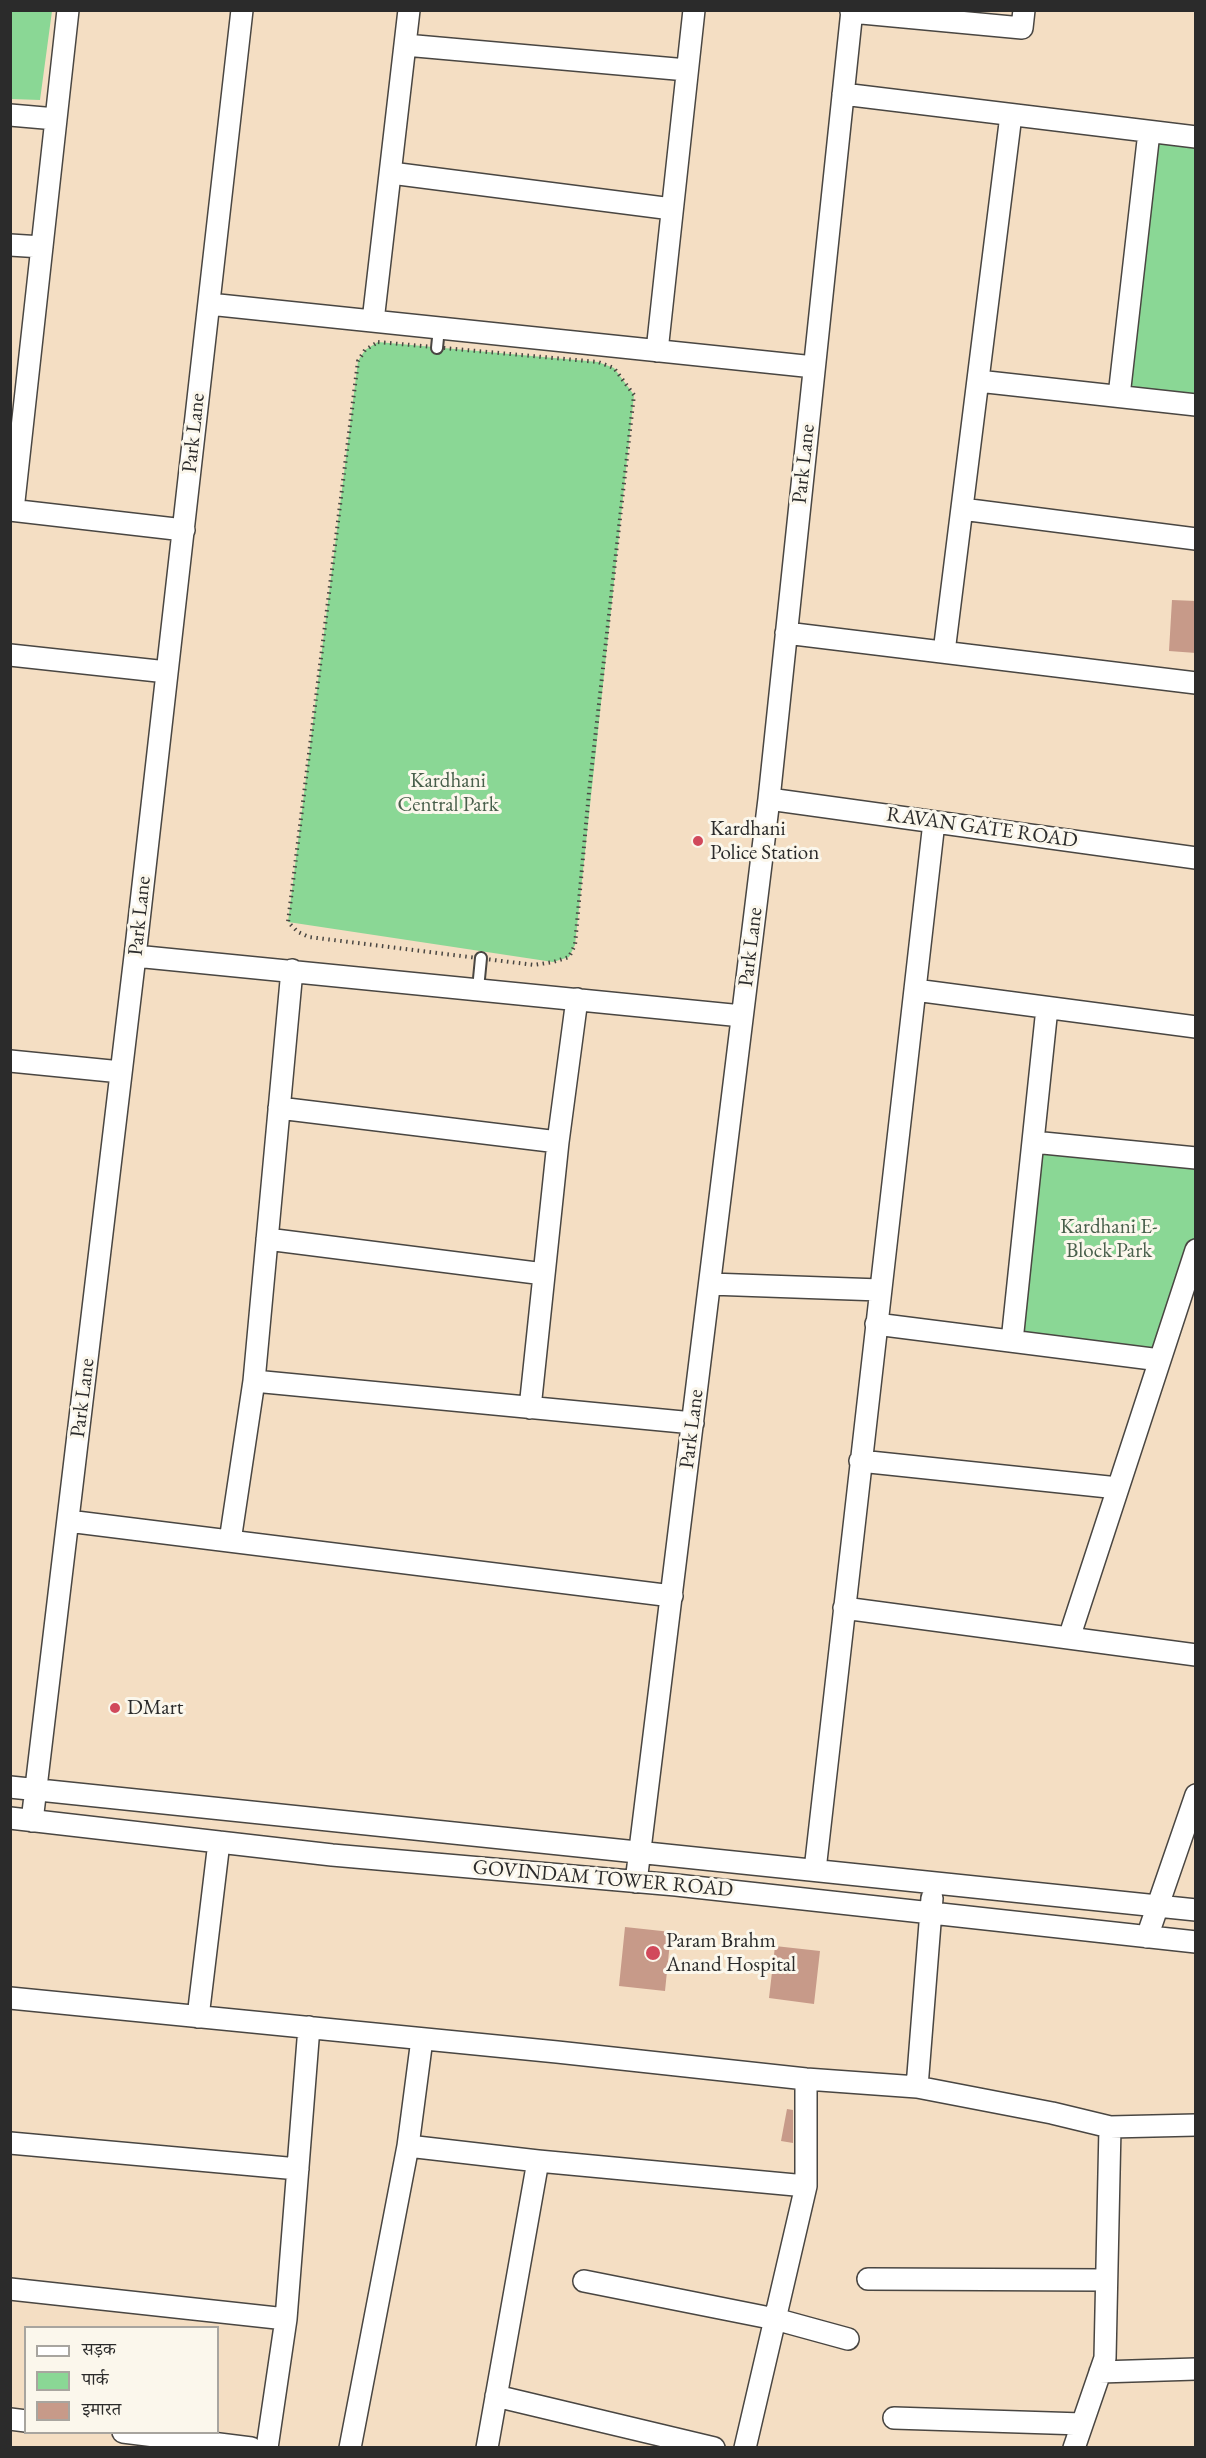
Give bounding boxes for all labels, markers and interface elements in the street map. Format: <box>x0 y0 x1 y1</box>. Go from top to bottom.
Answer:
street label: Park Lane <box>177 392 211 474</box>
street label: Park Lane <box>787 423 821 505</box>
park label: Kardhani Central Park <box>397 768 499 818</box>
street label: RAVAN GATE ROAD <box>885 802 1079 854</box>
place label: Kardhani Police Station <box>710 816 819 866</box>
marker: Kardhani Police Station <box>691 834 705 848</box>
street label: Park Lane <box>123 875 157 957</box>
street label: Park Lane <box>734 906 768 988</box>
park label: Kardhani E- Block Park <box>1060 1214 1158 1264</box>
street label: Park Lane <box>66 1357 100 1439</box>
street label: Park Lane <box>675 1388 709 1470</box>
place label: DMart <box>127 1695 183 1721</box>
marker: DMart <box>108 1701 122 1715</box>
street label: GOVINDAM TOWER ROAD <box>472 1855 734 1903</box>
place label: Param Brahm Anand Hospital <box>666 1928 796 1978</box>
marker: Param Brahm Anand Hospital <box>644 1944 662 1962</box>
legend <box>24 2326 219 2434</box>
text: सड़क <box>82 2337 116 2360</box>
text: पार्क <box>82 2367 109 2390</box>
text: इमारत <box>82 2397 121 2420</box>

